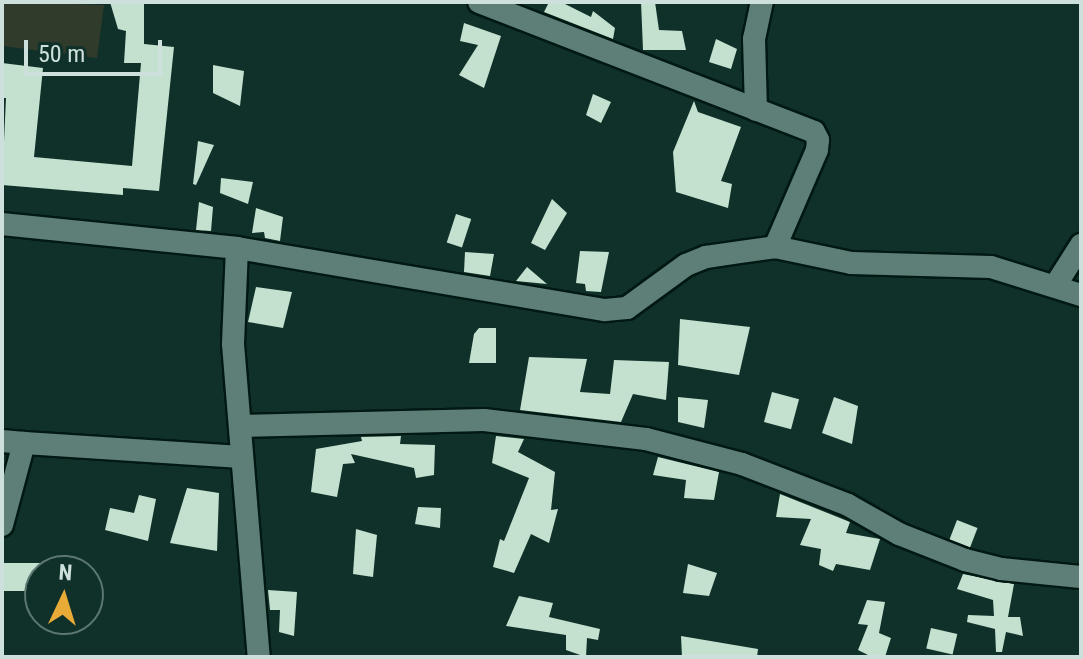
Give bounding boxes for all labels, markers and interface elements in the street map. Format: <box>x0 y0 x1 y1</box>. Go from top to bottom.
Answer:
scale bar <box>28 24 166 74</box>
text: 50 m <box>38 40 85 68</box>
north arrow <box>24 555 104 635</box>
text: N <box>58 560 73 585</box>

